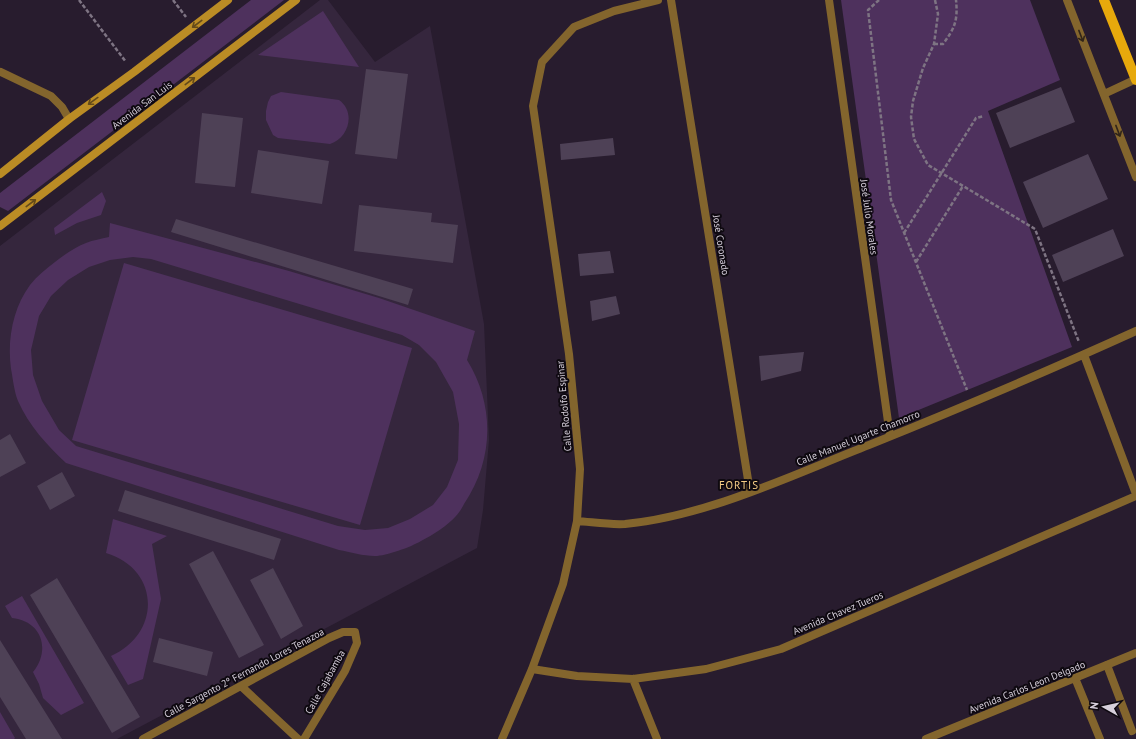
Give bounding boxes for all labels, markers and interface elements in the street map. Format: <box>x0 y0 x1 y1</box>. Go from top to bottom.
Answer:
one-way arrow <box>192 19 203 28</box>
one-way arrow <box>1078 30 1085 42</box>
one-way arrow <box>184 77 195 85</box>
street label: Avenida San Luis <box>109 78 175 132</box>
one-way arrow <box>88 97 99 105</box>
one-way arrow <box>1114 124 1122 136</box>
street label: José Julio Morales <box>857 177 881 256</box>
one-way arrow <box>25 198 36 207</box>
street label: José Coronado <box>710 213 732 276</box>
street label: Calle Rodolfo Espinar <box>553 359 574 452</box>
street label: Calle Manuel Ugarte Chamorro <box>794 407 922 469</box>
district label: FORTIS <box>719 478 759 492</box>
street label: Avenida Chavez Tueros <box>791 588 885 638</box>
street label: Calle Sargento 2º Fernando Lores Tenazoa <box>162 625 326 721</box>
street label: Calle Cajabamba <box>302 648 348 716</box>
street label: Avenida Carlos Leon Delgado <box>967 658 1087 716</box>
north arrow <box>1084 687 1124 727</box>
text: N <box>1087 701 1102 710</box>

